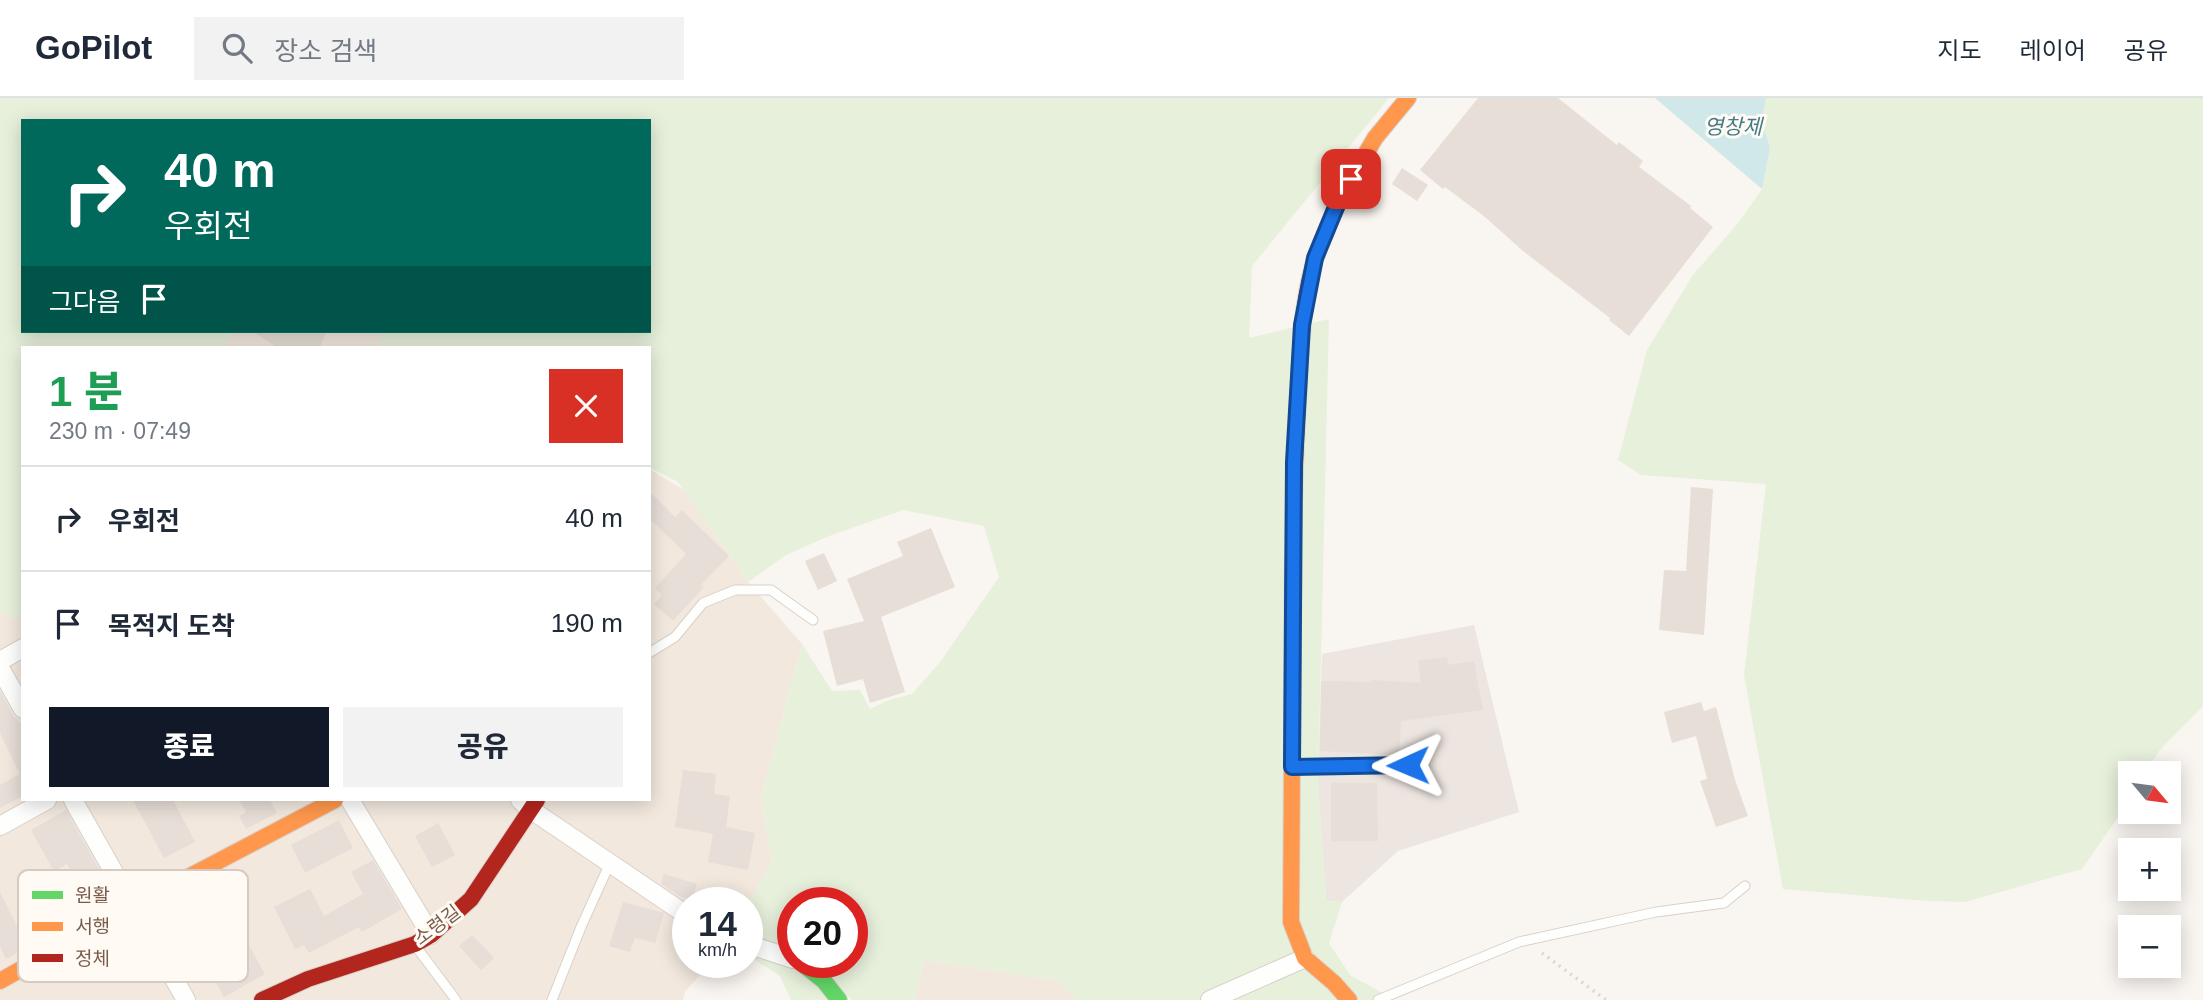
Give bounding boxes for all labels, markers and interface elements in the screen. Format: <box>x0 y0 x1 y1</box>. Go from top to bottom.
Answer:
search box <box>194 17 684 80</box>
text: GoPilot <box>35 29 152 66</box>
icon: search <box>218 29 256 67</box>
text: 장소 검색 <box>274 36 377 66</box>
text: 지도 <box>1937 37 1982 64</box>
text: 레이어 <box>2020 37 2086 64</box>
text: 공유 <box>2124 37 2168 64</box>
water label: 영창제 <box>1704 115 1765 138</box>
text: 40 m <box>164 143 276 197</box>
icon: right <box>49 147 140 238</box>
pin <box>1321 149 1381 209</box>
icon: arrive <box>1332 160 1370 198</box>
text: 우회전 <box>164 208 252 244</box>
icon: arrive <box>135 280 173 318</box>
text: 그다음 <box>49 287 121 317</box>
text: 1 분 <box>49 368 123 415</box>
button: close <box>549 369 623 443</box>
text: 230 m · 07:49 <box>49 418 191 444</box>
icon: right <box>49 500 87 538</box>
text: 40 m <box>565 503 623 533</box>
text: 우회전 <box>108 506 180 536</box>
icon: arrive <box>49 605 87 643</box>
text: 190 m <box>551 608 623 638</box>
text: 목적지 도착 <box>108 611 235 641</box>
button: 종료 <box>49 707 329 787</box>
button: 공유 <box>343 707 623 787</box>
position arrow <box>1371 728 1445 802</box>
north arrow <box>2118 761 2180 824</box>
map controls <box>2118 761 2181 978</box>
button: + <box>2118 838 2181 901</box>
legend <box>18 870 248 982</box>
text: 원활 <box>75 885 110 906</box>
speed limit sign: 20 <box>777 887 868 978</box>
street label: 소령길 <box>410 901 464 949</box>
text: 14 <box>698 904 737 943</box>
button: − <box>2118 915 2181 978</box>
text: 서행 <box>75 916 110 937</box>
text: km/h <box>698 940 737 960</box>
text: 정체 <box>75 948 110 969</box>

